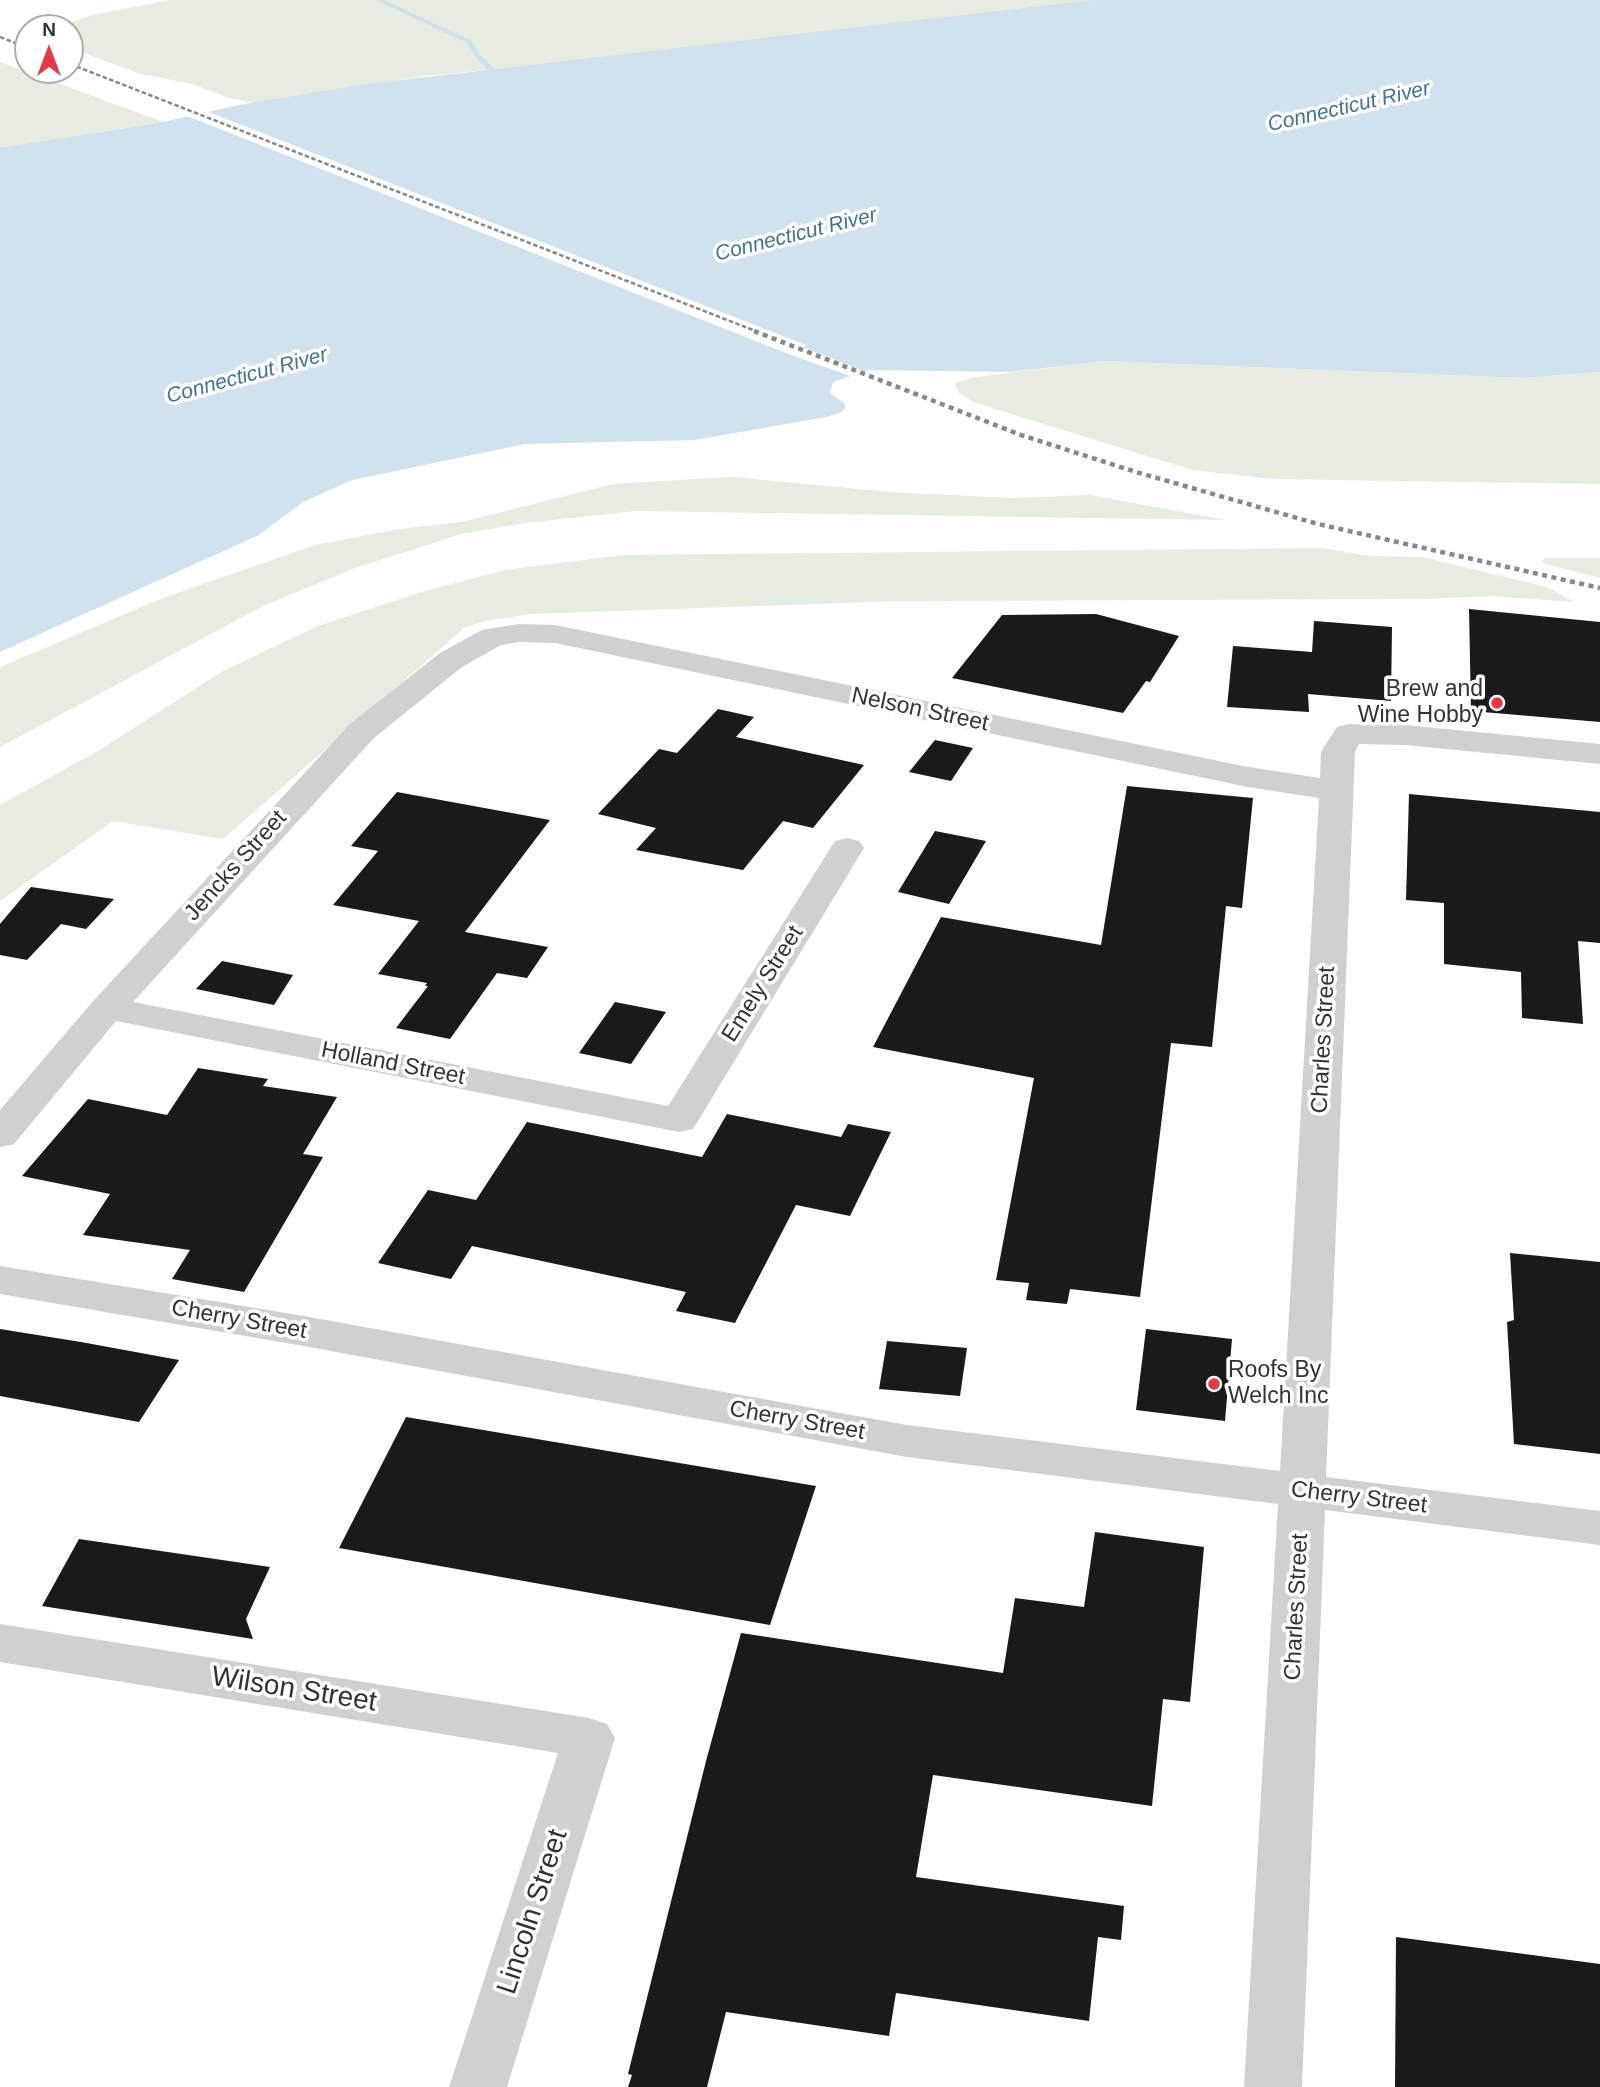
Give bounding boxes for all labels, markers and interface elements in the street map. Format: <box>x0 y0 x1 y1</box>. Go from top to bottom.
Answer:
north arrow <box>14 14 84 84</box>
text: N <box>42 19 56 40</box>
water label: Connecticut River <box>1265 76 1433 138</box>
water label: Connecticut River <box>713 203 879 267</box>
water label: Connecticut River <box>164 342 330 410</box>
place label: Brew and Wine Hobby <box>1358 676 1483 730</box>
street label: Nelson Street <box>849 682 991 738</box>
marker: Brew and Wine Hobby <box>1489 695 1505 711</box>
street label: Jencks Street <box>179 805 293 927</box>
street label: Emely Street <box>716 921 810 1047</box>
street label: Charles Street <box>1306 966 1342 1114</box>
street label: Holland Street <box>319 1037 467 1091</box>
street label: Cherry Street <box>169 1295 309 1345</box>
place label: Roofs By Welch Inc <box>1228 1357 1329 1411</box>
marker: Roofs By Welch Inc <box>1206 1376 1222 1392</box>
street label: Cherry Street <box>727 1396 867 1446</box>
street label: Cherry Street <box>1289 1476 1429 1520</box>
street label: Charles Street <box>1279 1533 1315 1681</box>
street label: Wilson Street <box>209 1660 379 1720</box>
street label: Lincoln Street <box>491 1825 575 1999</box>

